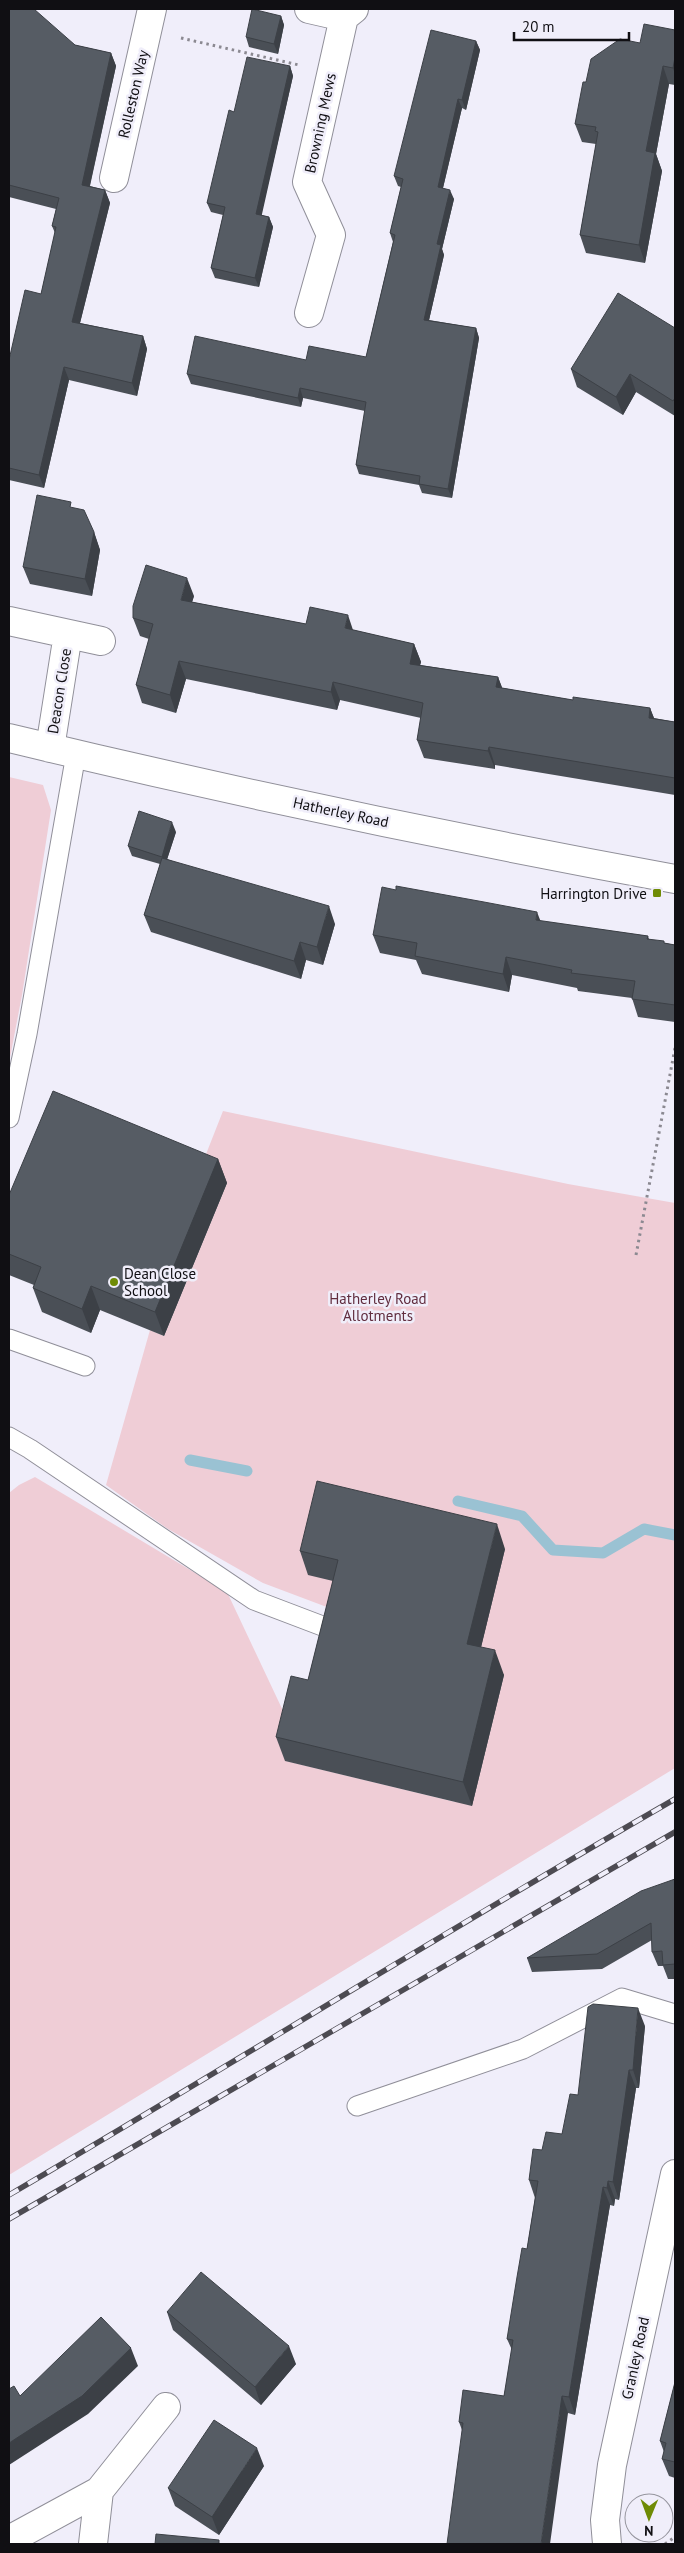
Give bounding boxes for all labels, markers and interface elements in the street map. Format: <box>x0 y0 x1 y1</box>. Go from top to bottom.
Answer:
scale bar <box>514 10 629 42</box>
text: 20 m <box>522 17 555 36</box>
street label: Rolleston Way <box>114 48 152 140</box>
street label: Browning Mews <box>300 71 340 175</box>
street label: Deacon Close <box>43 647 75 735</box>
street label: Hatherley Road <box>291 793 391 831</box>
place label: Harrington Drive <box>540 884 647 903</box>
marker: Harrington Drive <box>651 887 663 899</box>
place label: Dean Close School <box>124 1264 196 1300</box>
marker: Dean Close School <box>108 1276 120 1288</box>
park label: Hatherley Road Allotments <box>329 1289 427 1325</box>
street label: Granley Road <box>617 2315 653 2401</box>
north arrow <box>624 2493 674 2543</box>
text: N <box>644 2522 654 2540</box>

